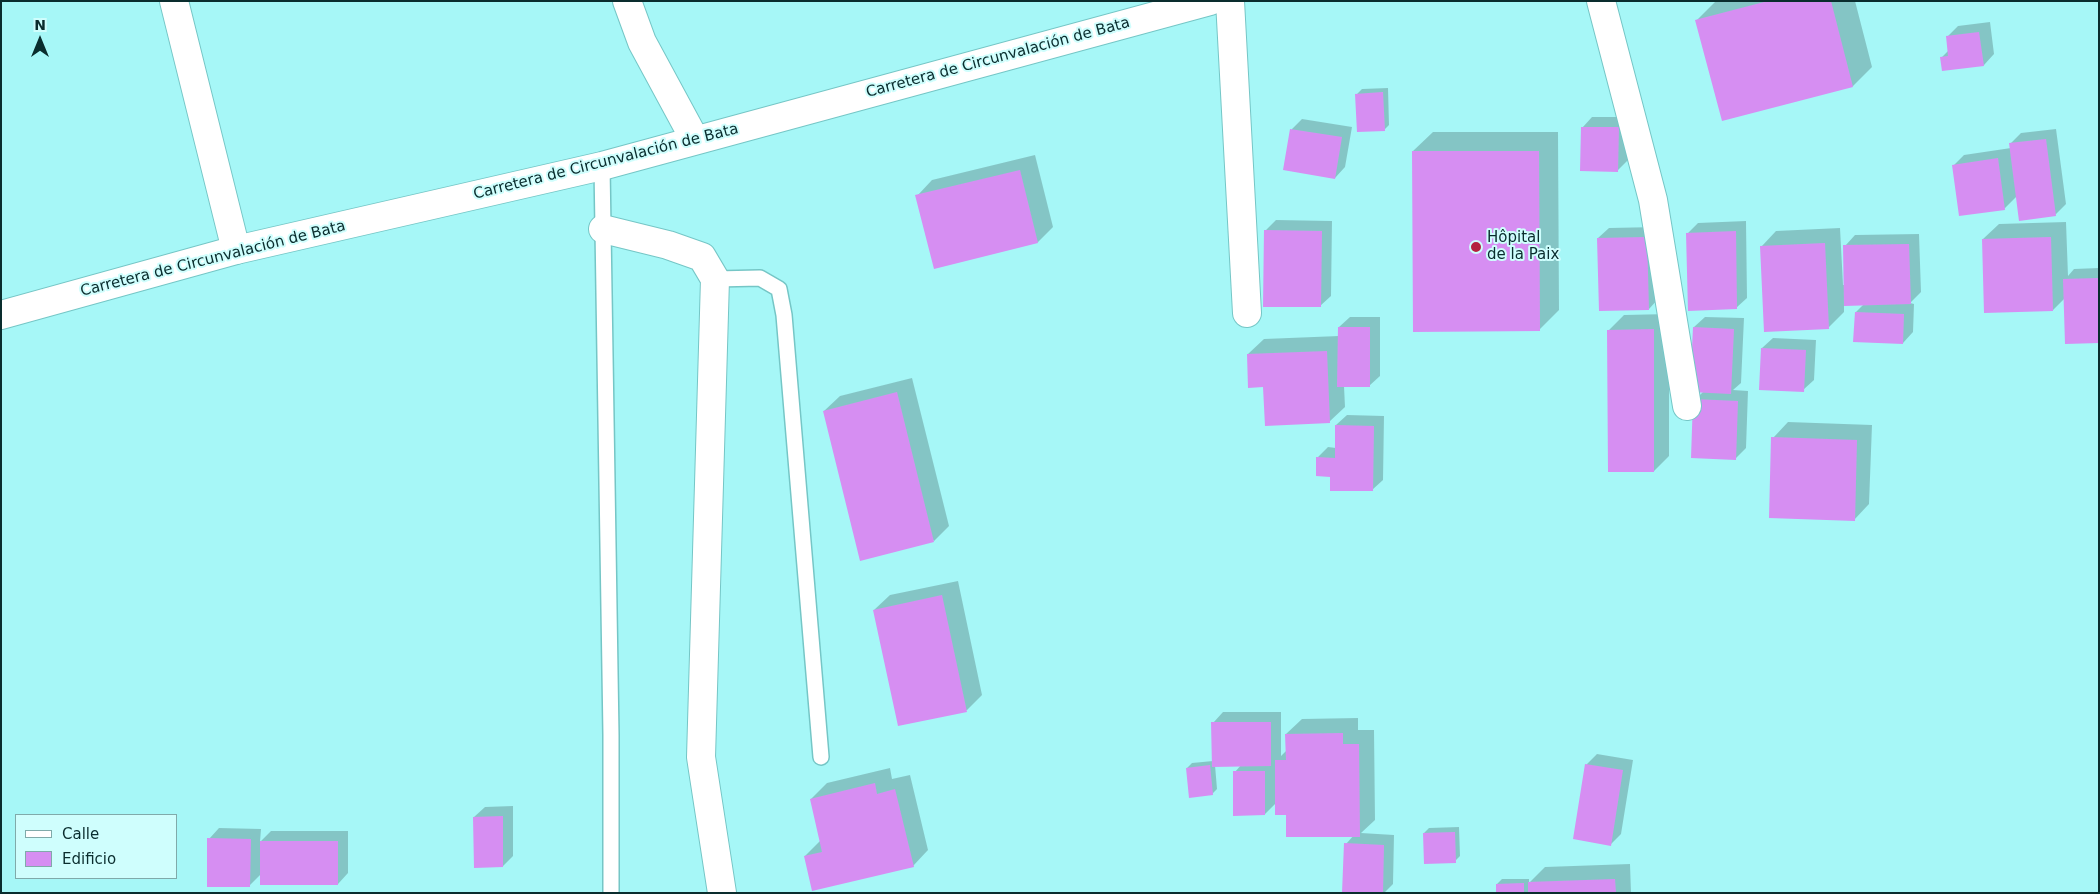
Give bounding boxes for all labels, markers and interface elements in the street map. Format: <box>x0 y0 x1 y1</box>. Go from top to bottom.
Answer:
street label: Carretera de Circunvalación de Bata <box>864 14 1132 102</box>
north arrow <box>15 15 65 65</box>
text: N <box>34 17 46 33</box>
street label: Carretera de Circunvalación de Bata <box>472 120 740 204</box>
street label: Carretera de Circunvalación de Bata <box>79 217 347 301</box>
place label: Hôpital de la Paix <box>1487 229 1559 264</box>
marker: Hôpital de la Paix <box>1469 240 1483 254</box>
legend <box>15 814 178 879</box>
text: Calle <box>62 825 99 843</box>
text: Edificio <box>62 850 116 868</box>

